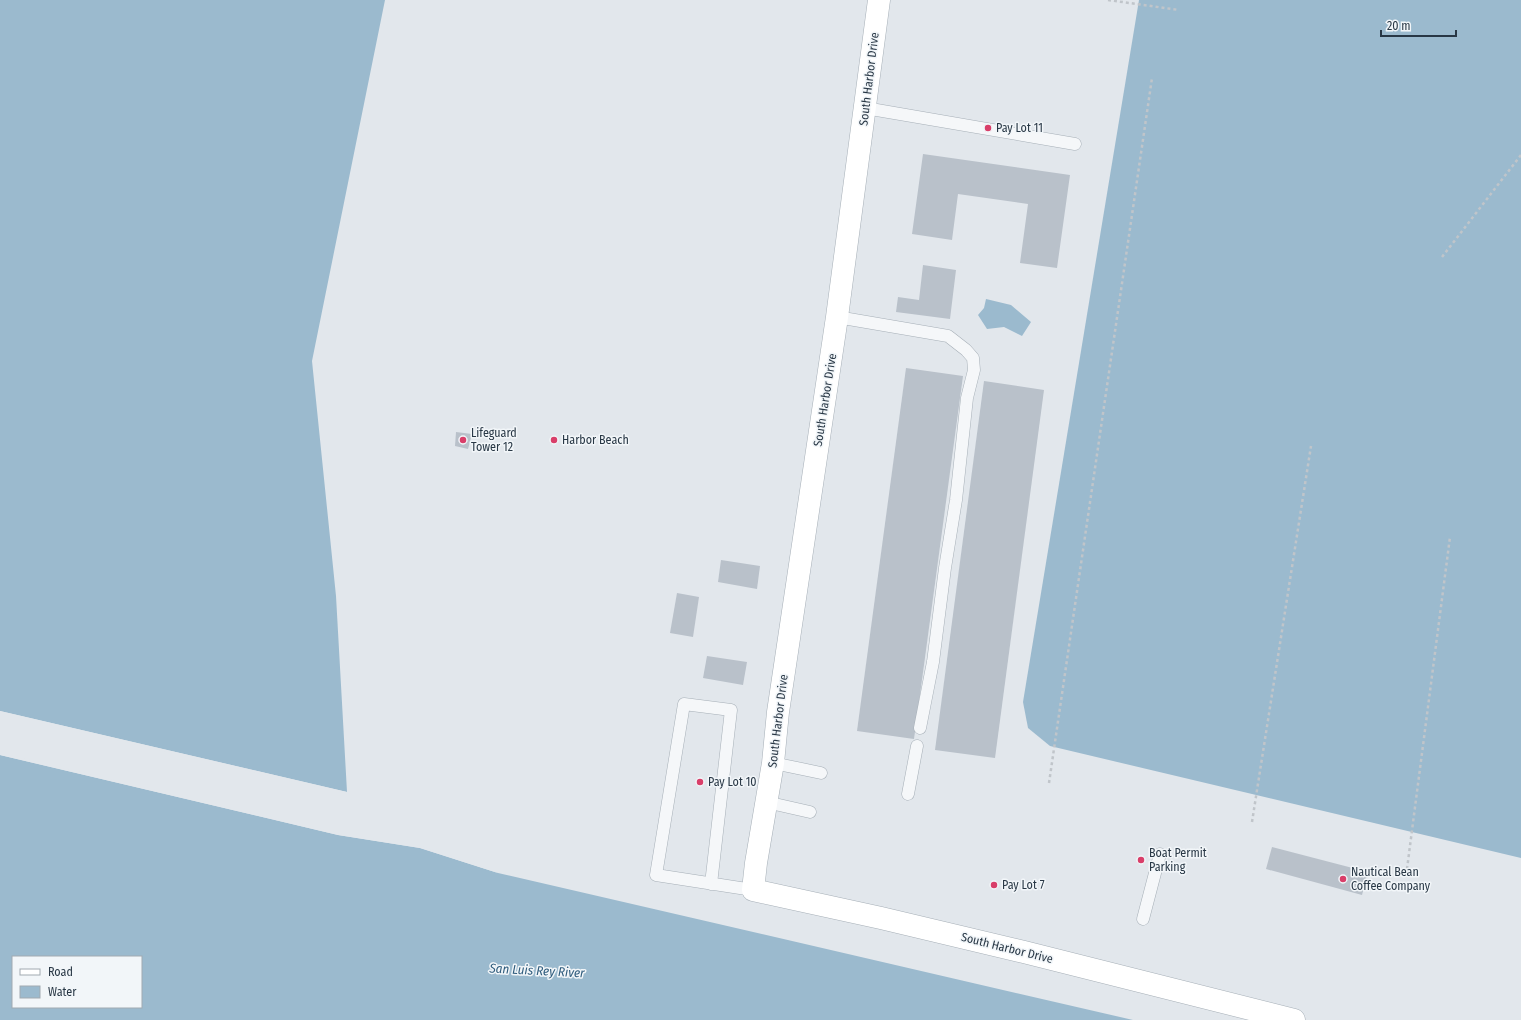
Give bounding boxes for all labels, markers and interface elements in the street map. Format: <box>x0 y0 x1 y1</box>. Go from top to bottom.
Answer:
scale bar <box>1381 12 1456 38</box>
text: 20 m <box>1387 19 1411 33</box>
street label: South Harbor Drive <box>856 31 882 127</box>
place label: Pay Lot 11 <box>996 121 1043 135</box>
marker: Pay Lot 11 <box>983 123 993 133</box>
street label: South Harbor Drive <box>811 352 839 448</box>
place label: Lifeguard Tower 12 <box>471 426 517 454</box>
place label: Harbor Beach <box>562 433 629 447</box>
marker: Lifeguard Tower 12 <box>458 435 468 445</box>
marker: Harbor Beach <box>549 435 559 445</box>
street label: South Harbor Drive <box>765 673 791 769</box>
place label: Pay Lot 10 <box>708 775 757 789</box>
marker: Pay Lot 10 <box>695 777 705 787</box>
place label: Boat Permit Parking <box>1149 846 1207 874</box>
marker: Boat Permit Parking <box>1136 855 1146 865</box>
place label: Nautical Bean Coffee Company <box>1351 865 1431 893</box>
marker: Nautical Bean Coffee Company <box>1338 874 1348 884</box>
place label: Pay Lot 7 <box>1002 878 1045 892</box>
marker: Pay Lot 7 <box>989 880 999 890</box>
street label: South Harbor Drive <box>960 930 1054 966</box>
legend <box>12 956 142 1008</box>
water label: San Luis Rey River <box>488 960 585 981</box>
text: Road <box>48 965 73 979</box>
text: Water <box>48 985 77 999</box>

